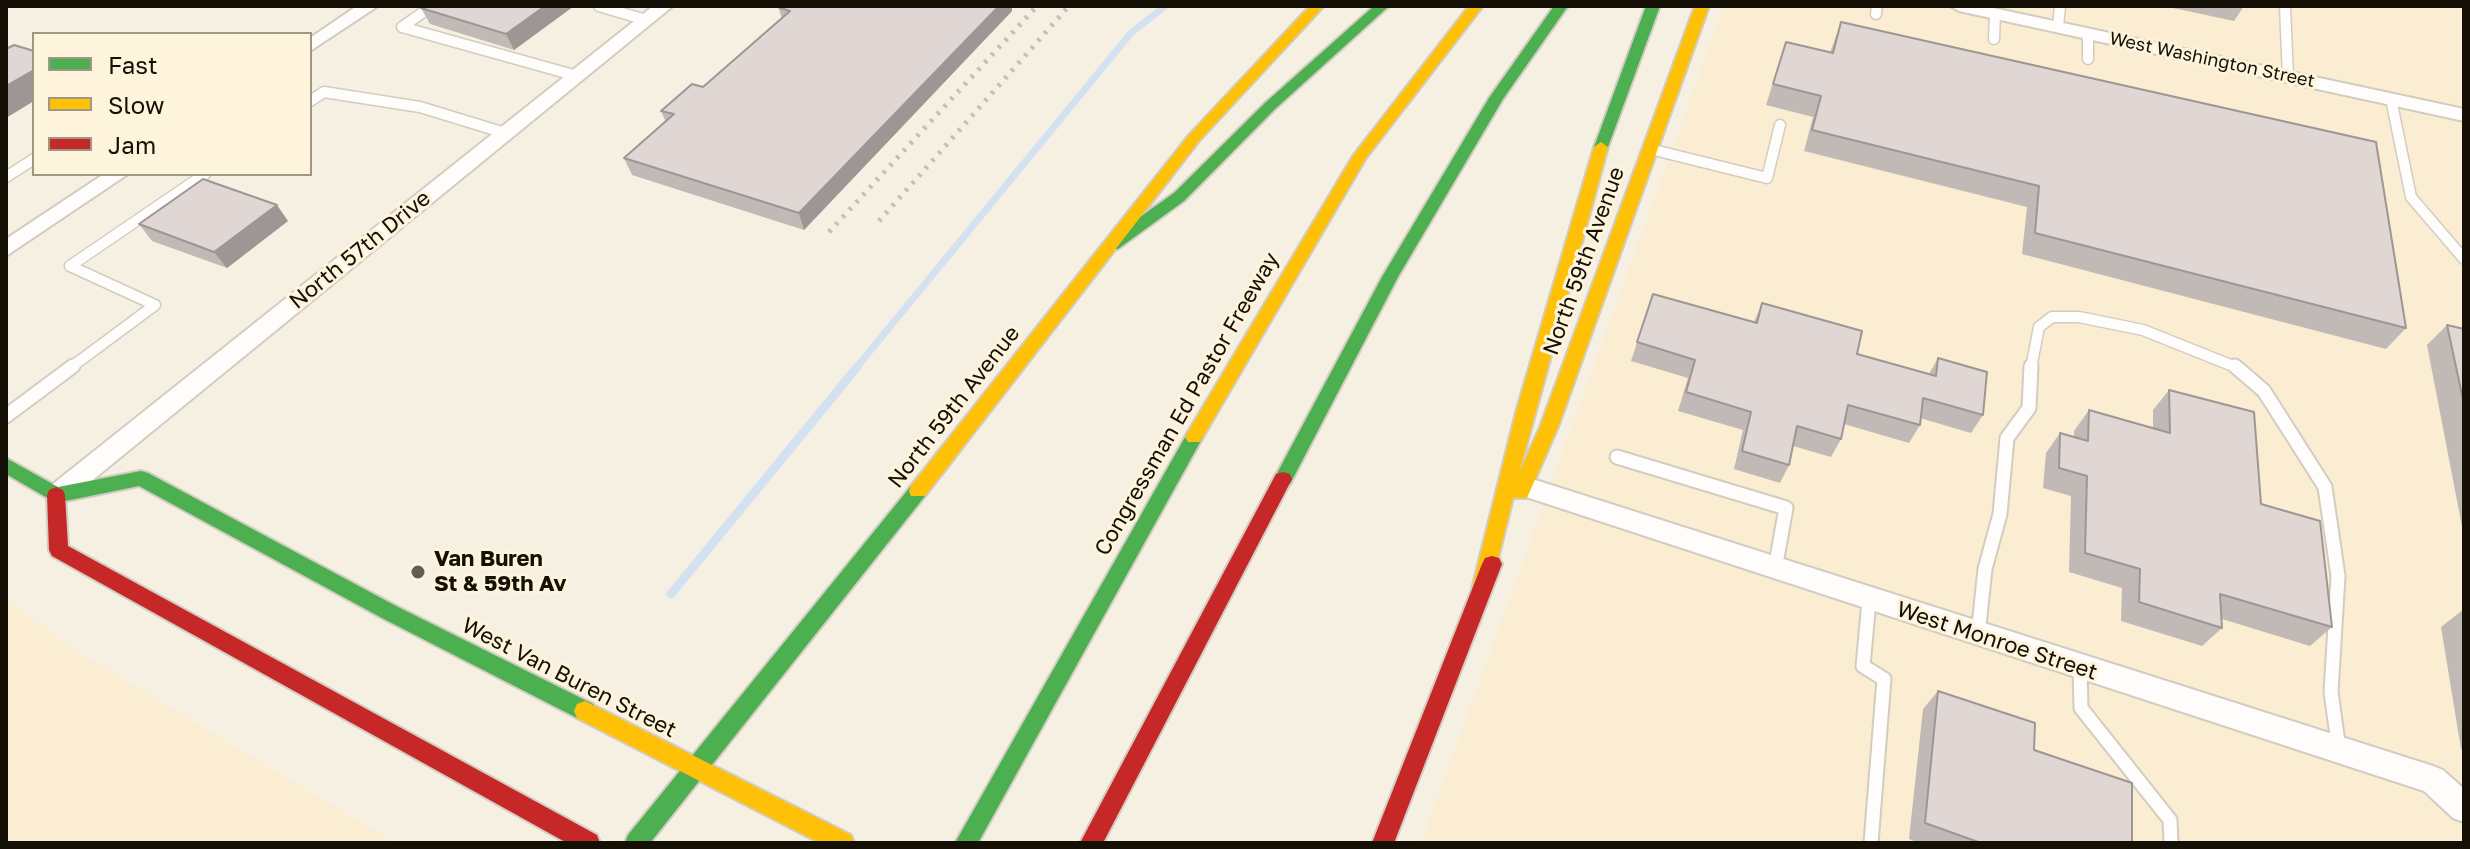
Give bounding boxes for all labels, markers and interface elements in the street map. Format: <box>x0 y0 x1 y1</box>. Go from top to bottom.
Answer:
street label: West Washington Street <box>2107 28 2317 92</box>
legend <box>32 32 312 176</box>
text: Fast <box>108 50 158 79</box>
text: Slow <box>108 90 164 119</box>
text: Jam <box>108 130 156 159</box>
street label: North 59th Avenue <box>1538 163 1630 359</box>
street label: North 57th Drive <box>284 185 436 315</box>
street label: Congressman Ed Pastor Freeway <box>1089 248 1285 560</box>
street label: North 59th Avenue <box>883 321 1025 493</box>
place label: Van Buren St & 59th Av <box>434 546 567 598</box>
marker: Van Buren St & 59th Av <box>409 563 427 581</box>
street label: West Monroe Street <box>1893 596 2101 686</box>
street label: West Van Buren Street <box>457 612 681 744</box>

